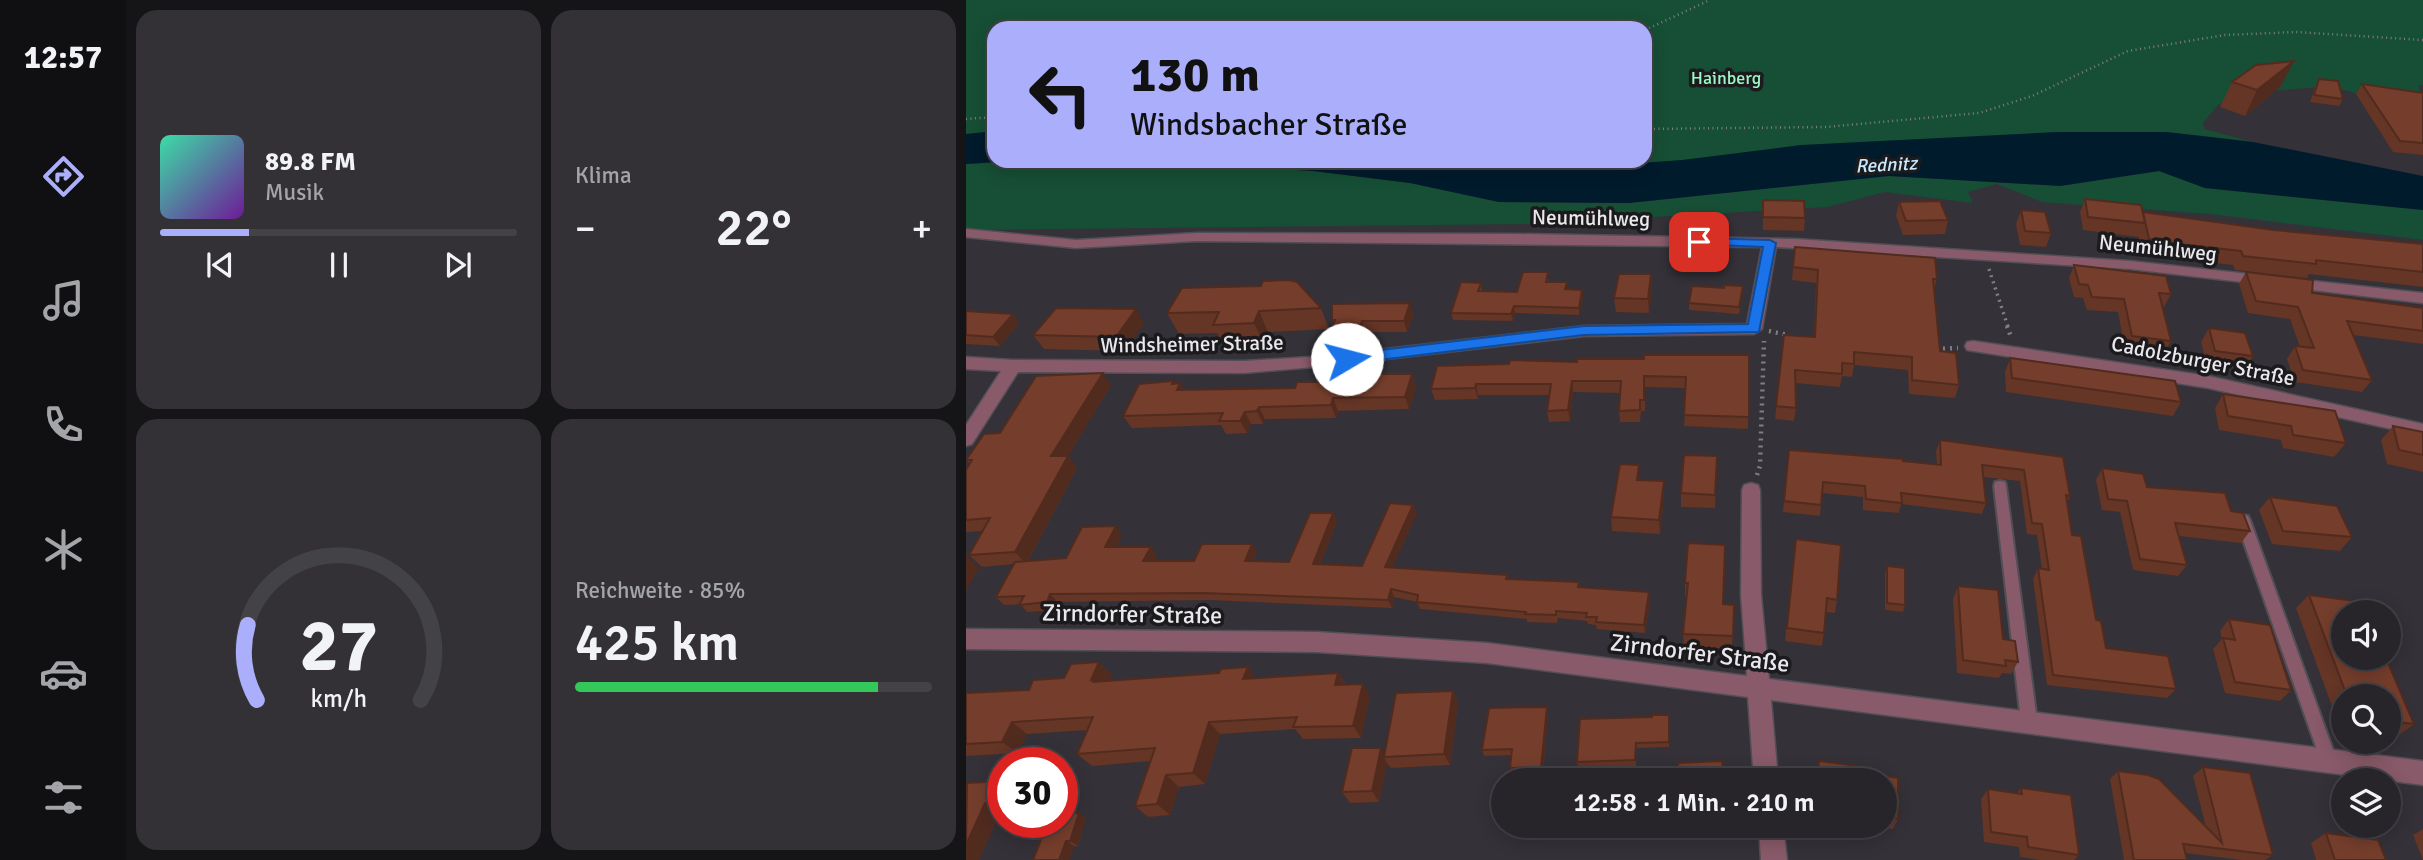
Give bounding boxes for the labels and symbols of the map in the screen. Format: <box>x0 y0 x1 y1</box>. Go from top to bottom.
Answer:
park label: Hainberg <box>1691 67 1761 89</box>
water label: Rednitz <box>1855 151 1919 179</box>
street label: Neumühlweg <box>1532 204 1650 232</box>
pin <box>1669 212 1729 272</box>
street label: Neumühlweg <box>2098 229 2218 267</box>
position arrow <box>1310 322 1384 396</box>
street label: Windsheimer Straße <box>1100 329 1284 359</box>
street label: Cadolzburger Straße <box>2109 330 2297 392</box>
street label: Zirndorfer Straße <box>1042 597 1222 631</box>
street label: Zirndorfer Straße <box>1609 627 1791 679</box>
speed limit sign: 30 <box>987 747 1078 838</box>

